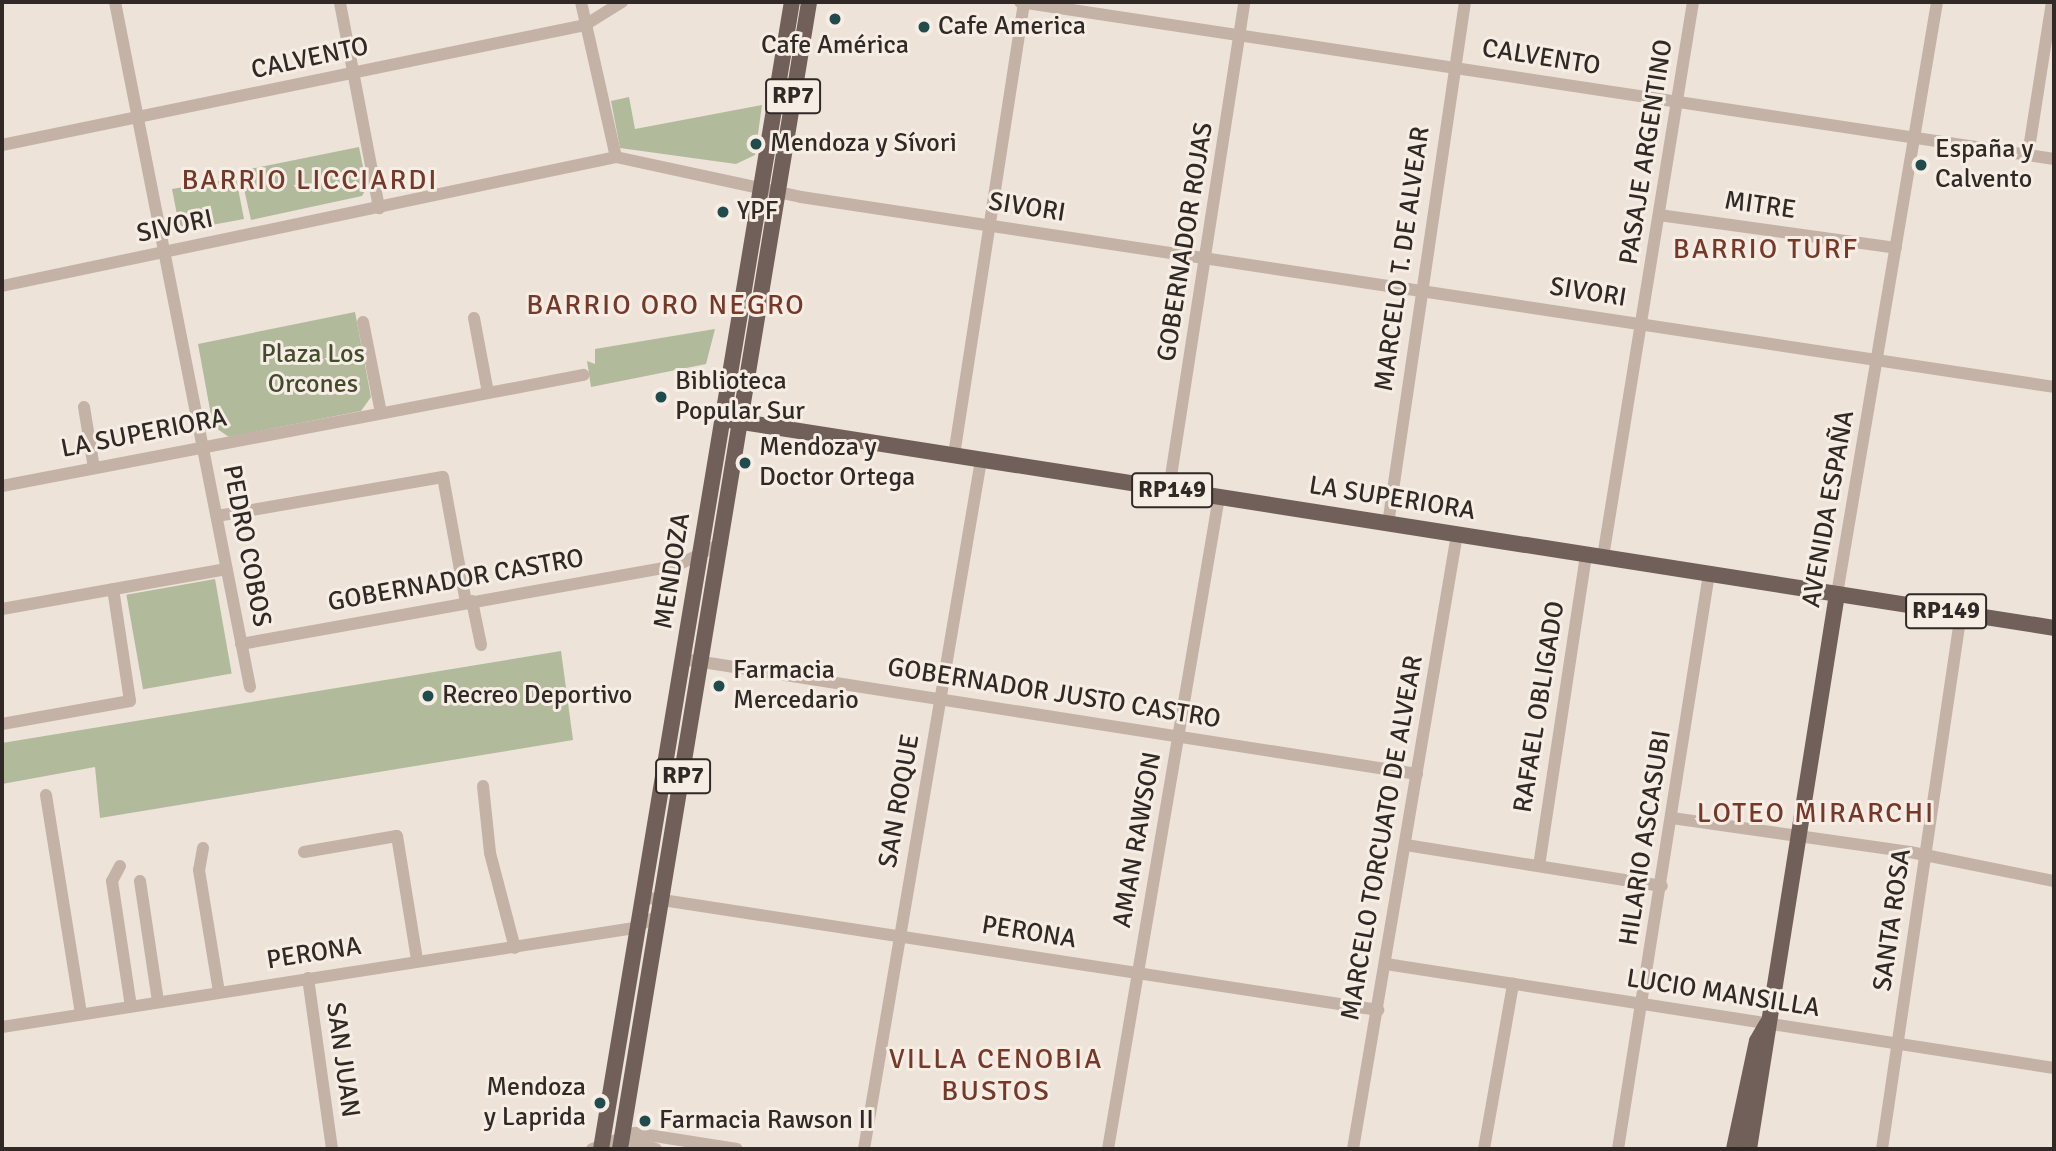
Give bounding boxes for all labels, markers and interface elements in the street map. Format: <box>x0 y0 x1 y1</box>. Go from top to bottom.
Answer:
marker: Cafe América <box>827 11 843 27</box>
place label: Cafe America <box>938 11 1086 43</box>
marker: Cafe America <box>916 19 932 35</box>
place label: Cafe América <box>761 30 909 62</box>
street label: CALVENTO <box>248 31 372 87</box>
street label: CALVENTO <box>1480 33 1602 83</box>
street label: PASAJE ARGENTINO <box>1614 37 1680 267</box>
road number: RP7 <box>765 76 821 116</box>
street label: GOBERNADOR ROJAS <box>1152 120 1220 364</box>
street label: MARCELO T. DE ALVEAR <box>1369 125 1437 393</box>
place label: Mendoza y Sívori <box>770 128 957 160</box>
place label: España y Calvento <box>1935 134 2033 196</box>
marker: Mendoza y Sívori <box>748 136 764 152</box>
marker: España y Calvento <box>1913 157 1929 173</box>
district label: BARRIO LICCIARDI <box>183 163 437 197</box>
street label: MITRE <box>1722 186 1798 226</box>
street label: SIVORI <box>987 187 1067 229</box>
place label: YPF <box>737 196 778 228</box>
street label: SIVORI <box>134 204 216 250</box>
marker: YPF <box>715 204 731 220</box>
district label: BARRIO TURF <box>1674 232 1858 266</box>
street label: SIVORI <box>1548 272 1628 314</box>
district label: BARRIO ORO NEGRO <box>528 288 804 322</box>
park label: Plaza Los Orcones <box>261 339 365 400</box>
place label: Biblioteca Popular Sur <box>675 366 805 428</box>
marker: Biblioteca Popular Sur <box>653 389 669 405</box>
street label: LA SUPERIORA <box>59 403 229 465</box>
street label: AVENIDA ESPAÑA <box>1796 408 1862 610</box>
place label: Mendoza y Doctor Ortega <box>759 432 915 494</box>
marker: Mendoza y Doctor Ortega <box>737 455 753 471</box>
street label: PEDRO COBOS <box>215 462 277 630</box>
road number: RP149 <box>1130 470 1214 510</box>
street label: LA SUPERIORA <box>1307 470 1477 528</box>
street label: MENDOZA <box>648 511 698 631</box>
street label: GOBERNADOR CASTRO <box>326 543 586 619</box>
road number: RP149 <box>1904 590 1988 632</box>
street label: RAFAEL OBLIGADO <box>1508 599 1572 815</box>
street label: GOBERNADOR JUSTO CASTRO <box>885 652 1223 736</box>
street label: MARCELO TORCUATO DE ALVEAR <box>1336 653 1430 1023</box>
place label: Farmacia Mercedario <box>733 655 859 716</box>
marker: Farmacia Mercedario <box>711 678 727 694</box>
place label: Recreo Deportivo <box>442 680 632 712</box>
marker: Recreo Deportivo <box>420 688 436 704</box>
street label: HILARIO ASCASUBI <box>1614 728 1678 948</box>
street label: SAN ROQUE <box>873 732 927 870</box>
street label: AMAN RAWSON <box>1107 750 1169 930</box>
road number: RP7 <box>655 756 711 796</box>
district label: LOTEO MIRARCHI <box>1698 796 1934 830</box>
street label: SANTA ROSA <box>1868 847 1918 993</box>
street label: PERONA <box>979 910 1079 956</box>
street label: PERONA <box>264 931 364 977</box>
street label: LUCIO MANSILLA <box>1624 963 1822 1025</box>
street label: SAN JUAN <box>318 1000 366 1120</box>
district label: VILLA CENOBIA BUSTOS <box>890 1042 1102 1108</box>
place label: Mendoza y Laprida <box>484 1072 586 1134</box>
marker: Mendoza y Laprida <box>592 1095 608 1111</box>
place label: Farmacia Rawson II <box>659 1105 874 1137</box>
marker: Farmacia Rawson II <box>637 1113 653 1129</box>

